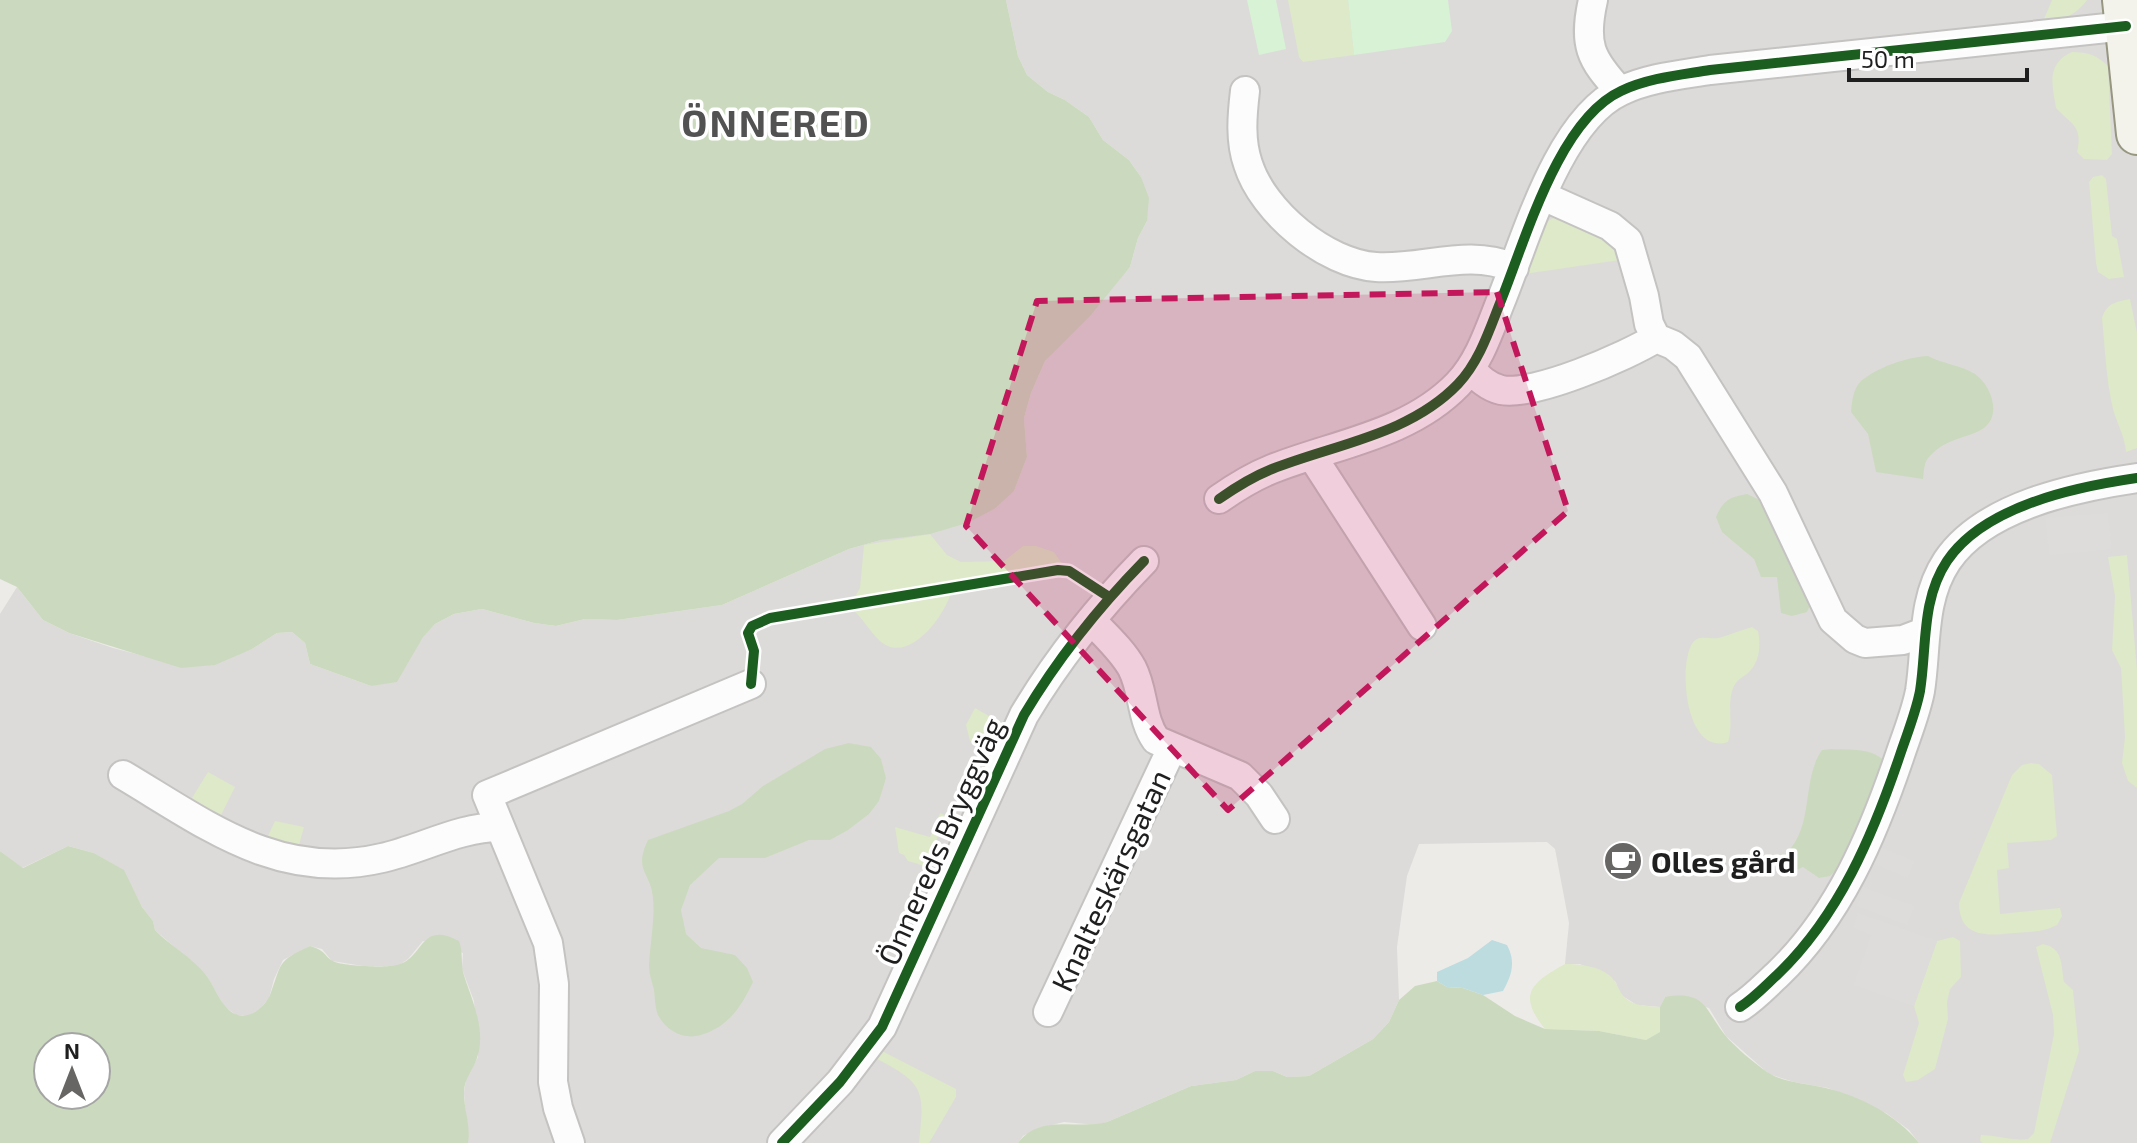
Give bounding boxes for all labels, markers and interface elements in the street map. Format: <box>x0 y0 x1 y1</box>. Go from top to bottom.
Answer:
scale bar <box>1849 32 2027 82</box>
text: 50 m <box>1861 44 1915 73</box>
district label: ÖNNERED <box>681 99 871 145</box>
street label: Önnereds Bryggväg <box>869 712 1011 970</box>
street label: Knalteskärsgatan <box>1043 763 1177 997</box>
cafe icon: Olles gård <box>1602 840 1644 882</box>
place label: Olles gård <box>1651 843 1796 879</box>
north arrow <box>32 1031 112 1111</box>
text: N <box>64 1037 80 1063</box>

